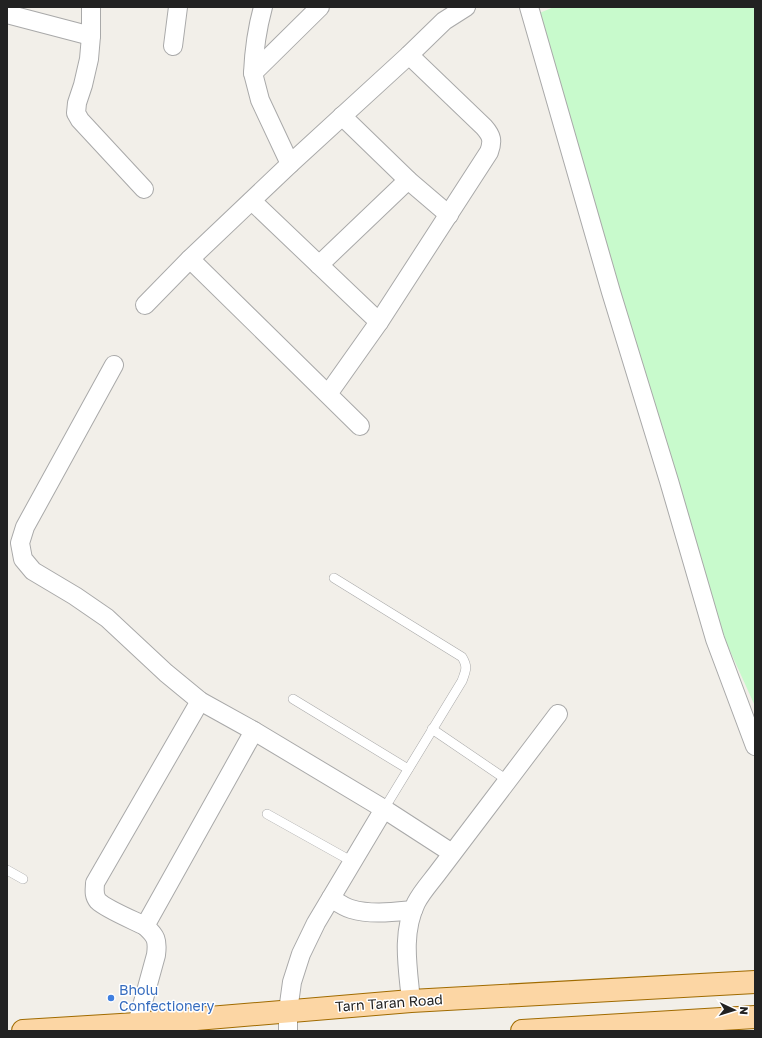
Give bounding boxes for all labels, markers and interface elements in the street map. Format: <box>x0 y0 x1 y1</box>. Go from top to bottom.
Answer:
place label: Bholu Confectionery <box>119 981 215 1014</box>
street label: Tarn Taran Road <box>335 990 443 1015</box>
north arrow <box>714 990 754 1030</box>
marker: Bholu Confectionery <box>106 993 116 1003</box>
text: N <box>738 1006 751 1015</box>

